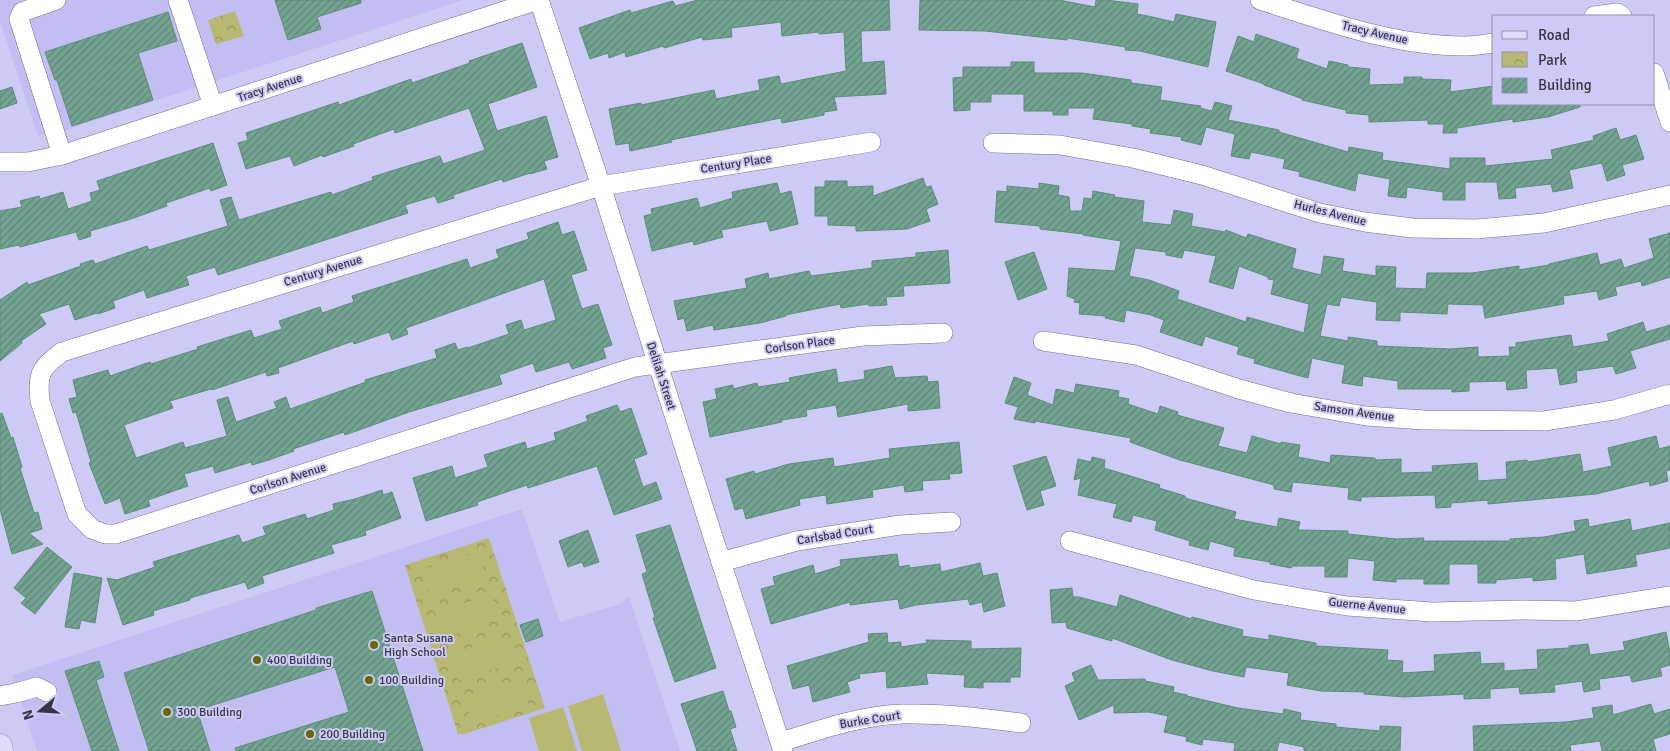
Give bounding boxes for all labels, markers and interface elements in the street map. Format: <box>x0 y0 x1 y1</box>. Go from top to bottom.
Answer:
legend <box>1492 15 1655 105</box>
street label: Tracy Avenue <box>1341 18 1409 48</box>
text: Road <box>1538 26 1570 44</box>
text: Park <box>1538 51 1567 69</box>
street label: Tracy Avenue <box>236 70 304 106</box>
text: Building <box>1538 76 1592 94</box>
street label: Century Place <box>700 151 772 177</box>
street label: Hurles Avenue <box>1292 197 1368 229</box>
street label: Century Avenue <box>282 252 364 290</box>
street label: Corlson Place <box>764 333 836 357</box>
street label: Delilah Street <box>643 340 679 412</box>
street label: Samson Avenue <box>1313 399 1395 425</box>
street label: Corlson Avenue <box>248 460 328 498</box>
street label: Carlsbad Court <box>796 522 874 548</box>
street label: Guerne Avenue <box>1328 594 1406 618</box>
place label: Santa Susana High School <box>384 631 453 660</box>
marker: Santa Susana High School <box>368 639 380 651</box>
place label: 400 Building <box>267 653 332 668</box>
marker: 400 Building <box>251 654 263 666</box>
place label: 100 Building <box>379 673 444 688</box>
marker: 100 Building <box>363 674 375 686</box>
north arrow <box>15 686 65 736</box>
place label: 300 Building <box>177 705 242 720</box>
marker: 300 Building <box>161 706 173 718</box>
text: N <box>19 708 38 722</box>
street label: Burke Court <box>838 708 902 732</box>
place label: 200 Building <box>320 727 385 742</box>
marker: 200 Building <box>304 728 316 740</box>

